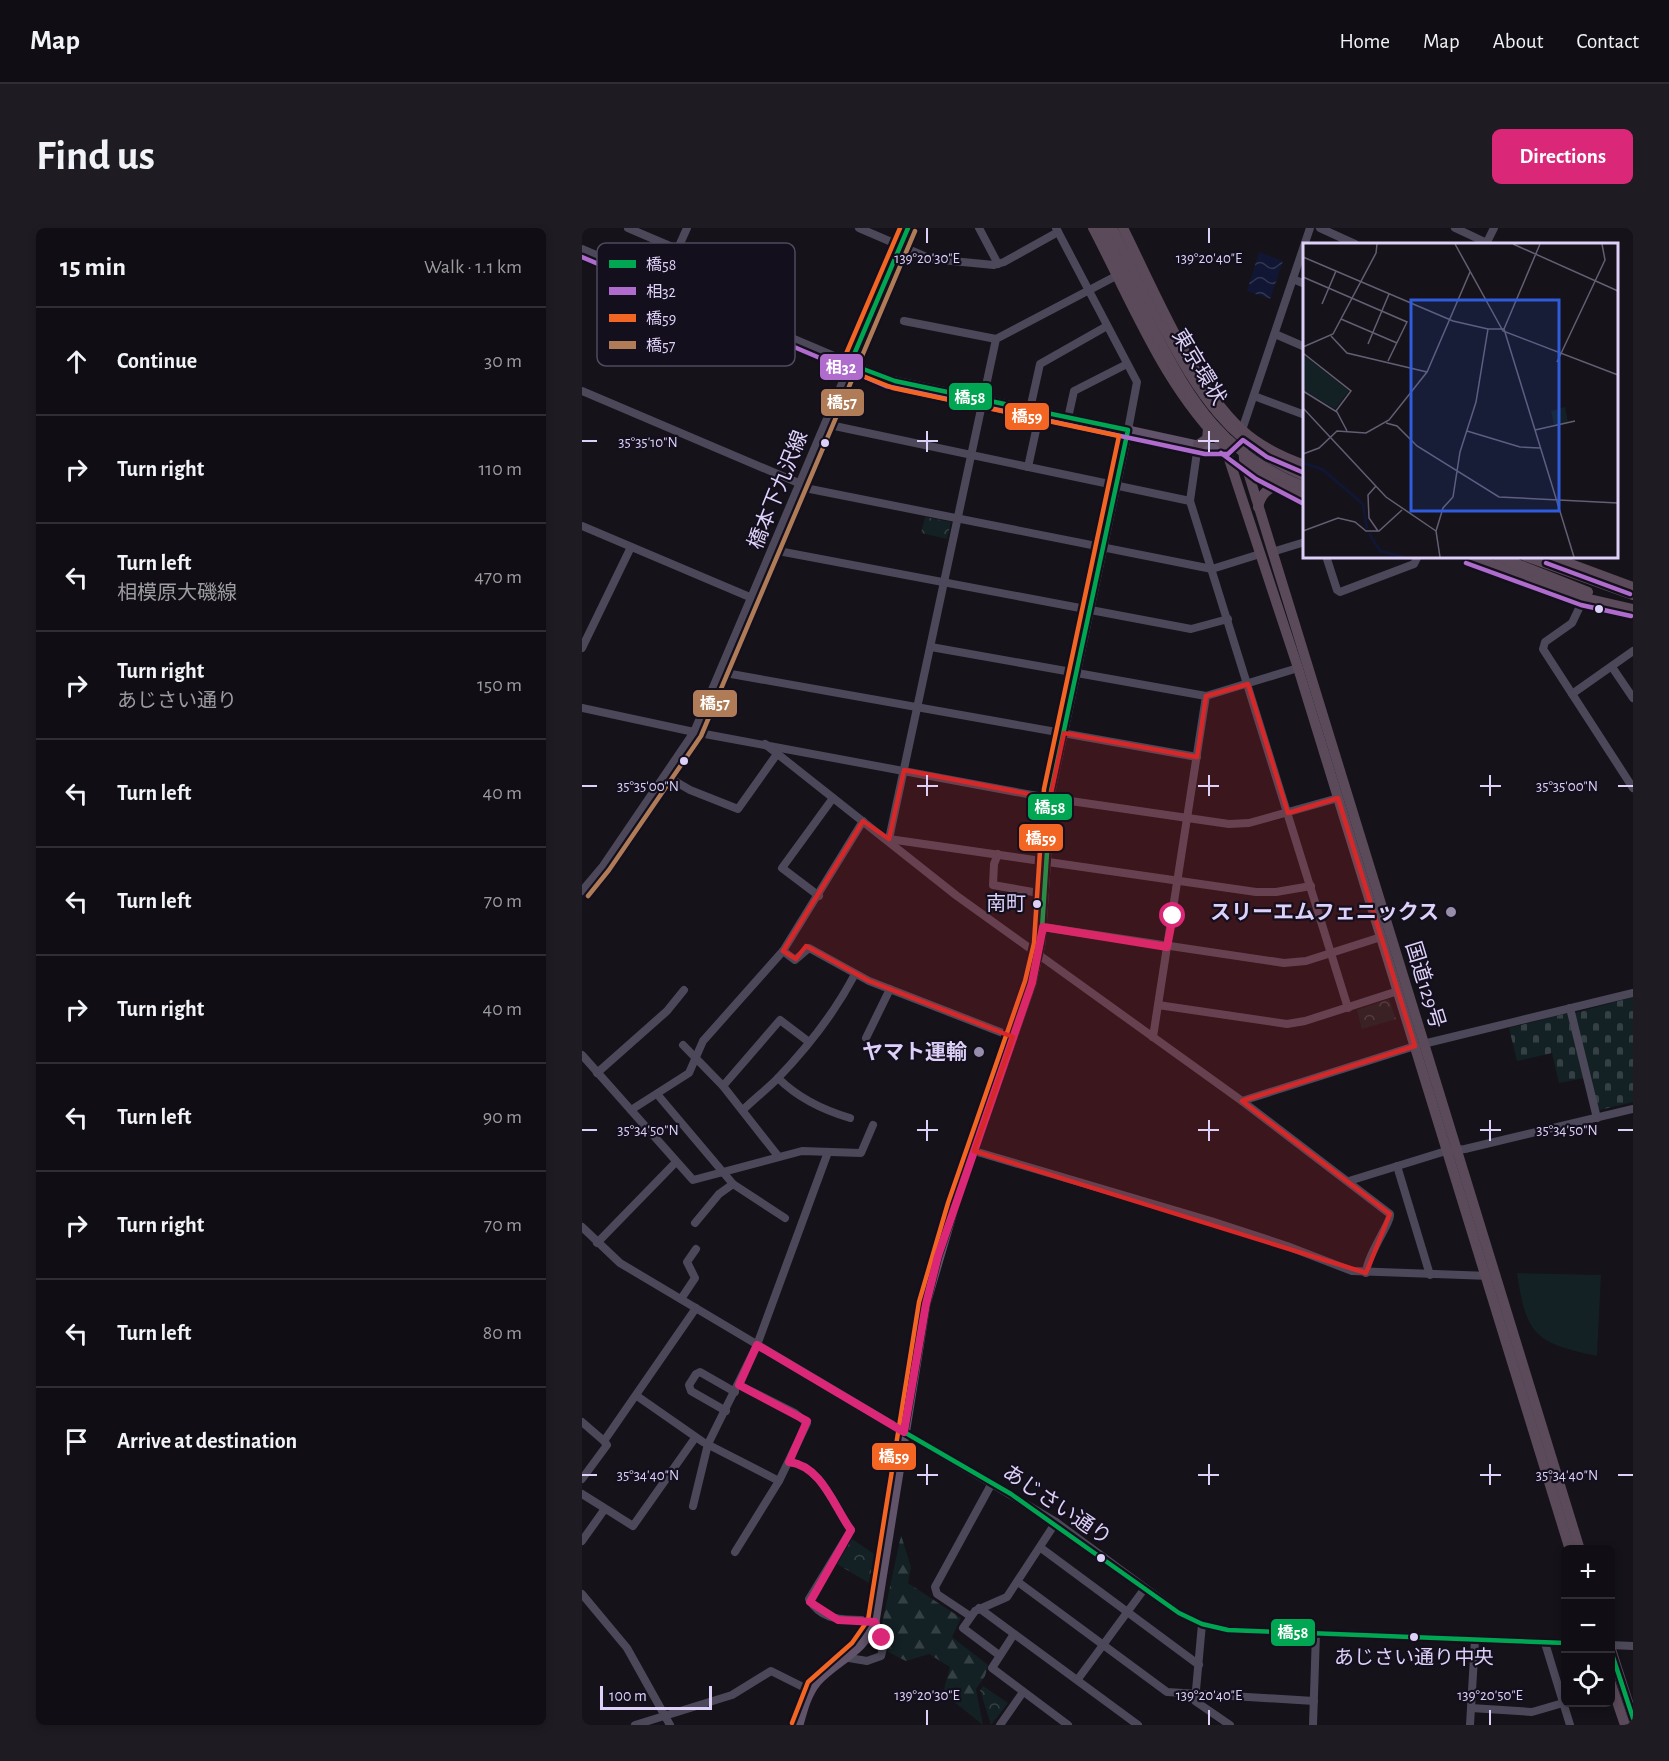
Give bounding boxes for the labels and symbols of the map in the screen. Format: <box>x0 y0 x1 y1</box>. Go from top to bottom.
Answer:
legend <box>597 243 795 366</box>
inset map <box>1303 243 1618 558</box>
text: 139°20'30"E <box>894 251 960 266</box>
text: 139°20'40"E <box>1176 251 1242 266</box>
text: 橋58 <box>646 256 676 273</box>
text: 相32 <box>646 284 676 300</box>
text: 橋59 <box>646 310 676 327</box>
street label: 東京環状 <box>1168 325 1230 408</box>
text: 橋57 <box>646 337 676 354</box>
line badge: 相32 <box>819 353 864 381</box>
text: 相32 <box>826 359 857 376</box>
line badge: 橋58 <box>948 382 993 411</box>
line badge: 橋57 <box>820 388 865 417</box>
text: 橋58 <box>955 389 986 406</box>
text: 橋57 <box>827 394 857 411</box>
line badge: 橋59 <box>1004 402 1050 431</box>
text: 橋59 <box>1012 408 1043 425</box>
street label: 橋本下九沢線 <box>744 427 811 552</box>
text: 35°35'10"N <box>618 435 678 450</box>
unlabelled marker <box>819 437 831 449</box>
unlabelled marker <box>1593 603 1605 615</box>
line badge: 橋57 <box>692 689 738 718</box>
text: 橋57 <box>700 695 730 712</box>
unlabelled marker <box>678 755 690 767</box>
text: 35°35'00"N <box>617 779 679 794</box>
text: 35°35'00"N <box>1536 779 1598 794</box>
line badge: 橋58 <box>1027 793 1073 821</box>
text: 橋58 <box>1035 799 1066 816</box>
line badge: 橋59 <box>1018 823 1064 852</box>
text: 橋59 <box>1026 830 1057 847</box>
place label: 南町 <box>986 893 1026 914</box>
marker: 南町 <box>1031 898 1043 910</box>
place label: スリーエムフェニックス <box>1210 901 1439 923</box>
route start <box>1159 902 1185 928</box>
marker: スリーエムフェニックス <box>1444 905 1458 919</box>
street label: 国道129号 <box>1402 939 1449 1031</box>
place label: ヤマト運輸 <box>862 1040 967 1063</box>
marker: ヤマト運輸 <box>972 1045 986 1059</box>
text: 35°34'50"N <box>617 1123 679 1138</box>
text: 35°34'50"N <box>1536 1123 1598 1138</box>
line badge: 橋59 <box>871 1442 917 1471</box>
text: 橋59 <box>879 1448 910 1465</box>
street label: あじさい通り <box>999 1460 1116 1549</box>
text: 35°34'40"N <box>617 1468 679 1483</box>
text: 35°34'40"N <box>1536 1468 1598 1483</box>
unlabelled marker <box>1095 1552 1107 1564</box>
line badge: 橋58 <box>1270 1618 1316 1647</box>
route end <box>868 1624 894 1650</box>
text: 橋58 <box>1278 1624 1309 1641</box>
marker: あじさい通り中央 <box>1408 1631 1420 1643</box>
place label: あじさい通り中央 <box>1334 1647 1494 1668</box>
scale bar <box>600 1683 712 1710</box>
text: 139°20'30"E <box>894 1688 960 1703</box>
text: 139°20'40"E <box>1176 1688 1242 1703</box>
text: 139°20'50"E <box>1457 1688 1523 1703</box>

